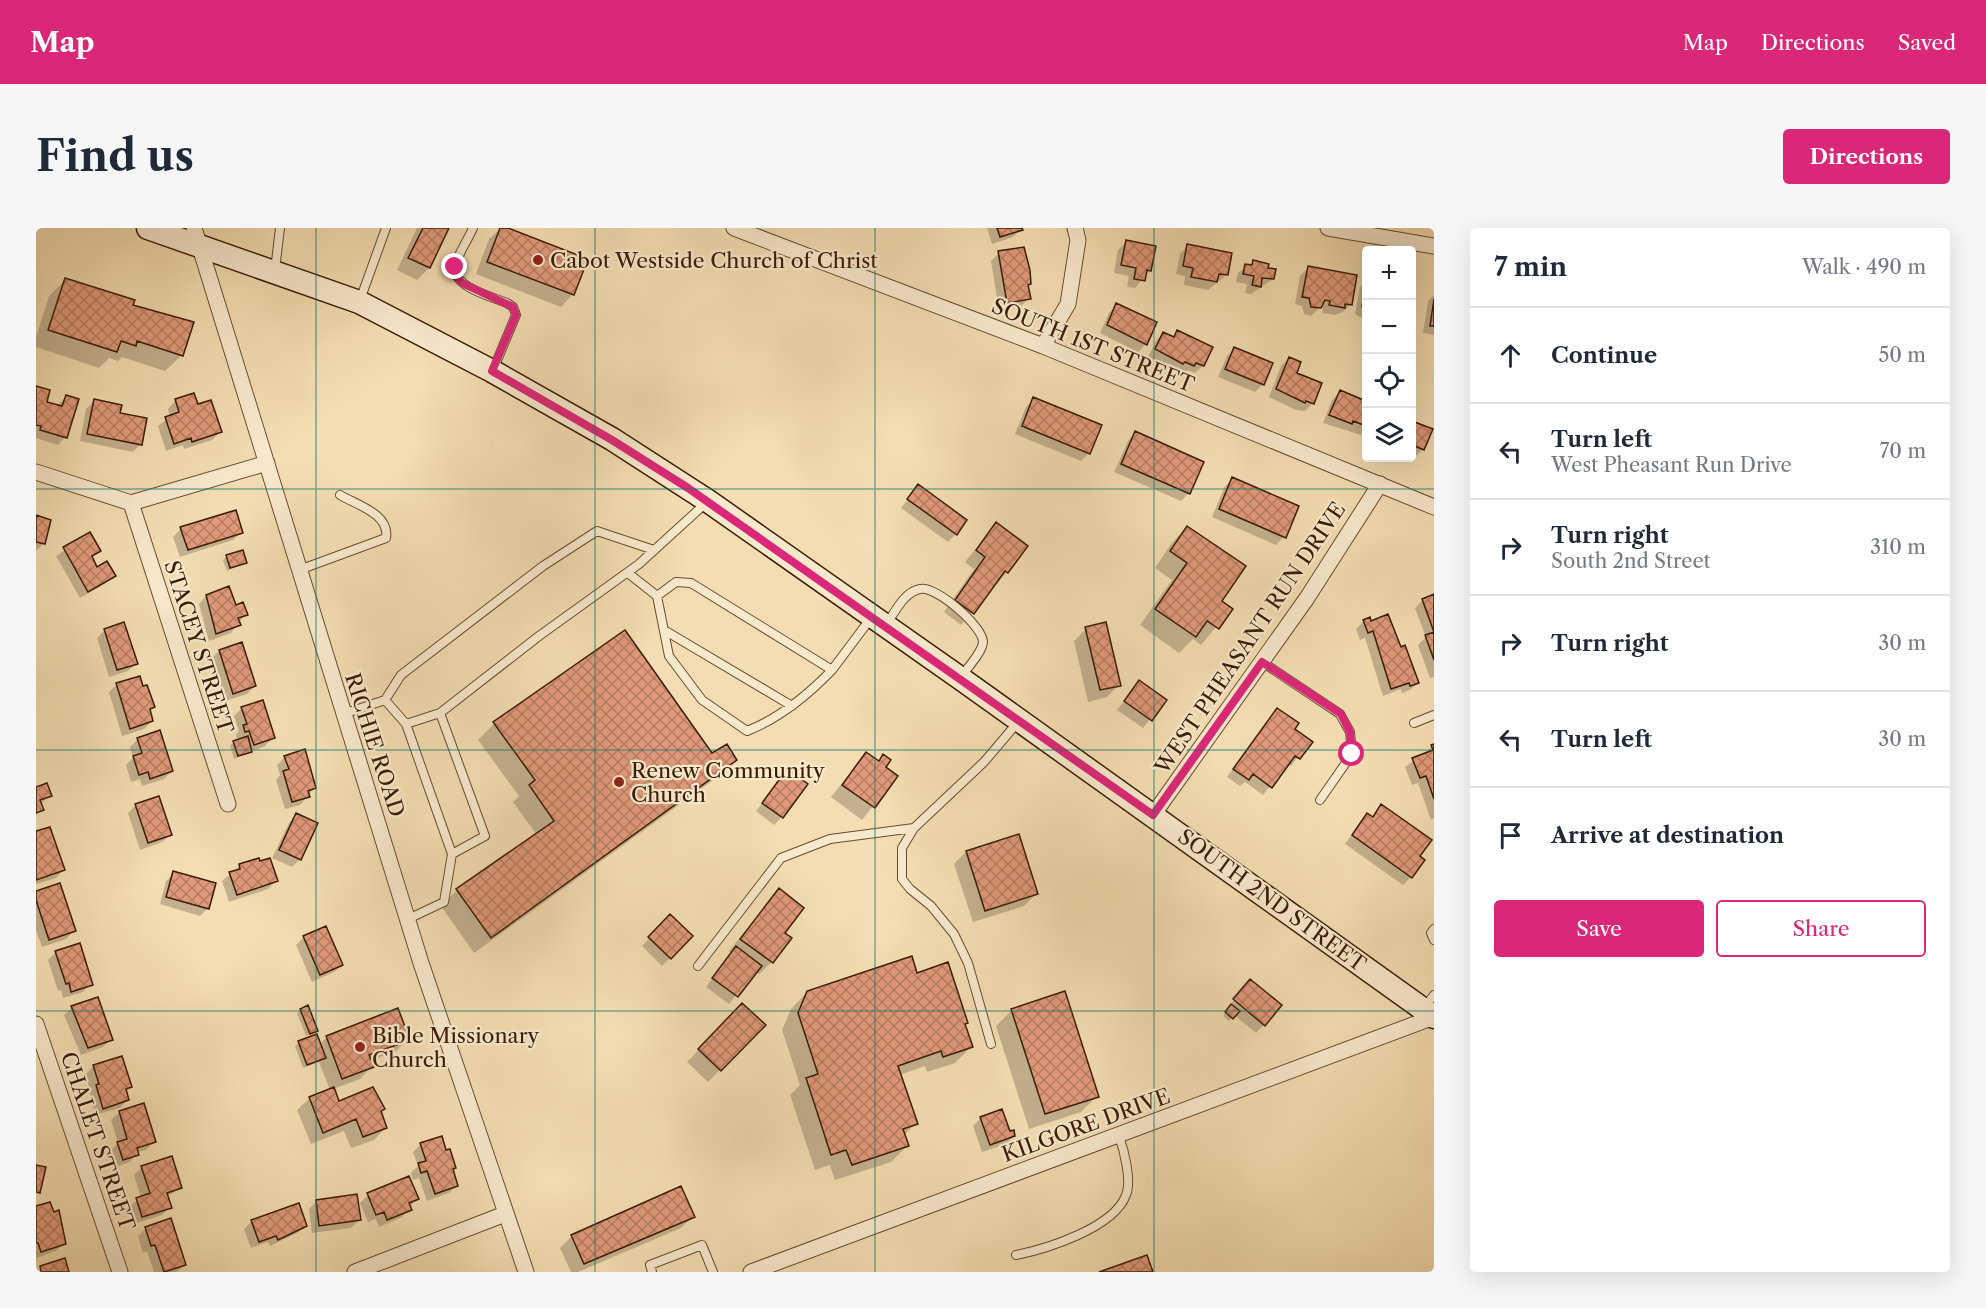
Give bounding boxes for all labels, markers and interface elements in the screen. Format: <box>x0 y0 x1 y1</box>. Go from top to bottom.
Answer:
text: Map <box>30 25 94 59</box>
text: Map <box>1683 30 1728 55</box>
text: Directions <box>1761 30 1865 55</box>
text: Saved <box>1898 30 1956 55</box>
button: Directions <box>1783 129 1950 184</box>
text: Find us <box>36 130 194 182</box>
map controls <box>1362 246 1416 462</box>
button: + <box>1362 246 1416 300</box>
place label: Cabot Westside Church of Christ <box>550 248 878 273</box>
text: 7 min <box>1494 251 1567 283</box>
route end <box>441 253 467 279</box>
marker: Cabot Westside Church of Christ <box>531 253 545 267</box>
text: Walk · 490 m <box>1802 255 1926 279</box>
street label: SOUTH 1ST STREET <box>988 293 1198 397</box>
button: − <box>1362 300 1416 354</box>
icon: ahead <box>1494 339 1527 372</box>
text: Continue <box>1551 342 1657 369</box>
text: 50 m <box>1879 343 1926 367</box>
button: locate <box>1362 354 1416 408</box>
button: layers <box>1362 408 1416 462</box>
text: Turn left <box>1551 426 1652 453</box>
icon: left <box>1494 435 1527 468</box>
text: 70 m <box>1880 439 1926 463</box>
text: West Pheasant Run Drive <box>1551 453 1792 477</box>
street label: WEST PHEASANT RUN DRIVE <box>1149 497 1351 779</box>
text: Turn right <box>1551 522 1669 549</box>
icon: right <box>1494 531 1527 564</box>
text: 310 m <box>1870 535 1926 559</box>
text: South 2nd Street <box>1551 549 1711 573</box>
street label: STACEY STREET <box>159 557 239 737</box>
icon: right <box>1494 627 1527 660</box>
text: Turn right <box>1551 630 1669 657</box>
text: 30 m <box>1878 631 1926 655</box>
street label: RICHIE ROAD <box>340 670 410 820</box>
icon: left <box>1494 723 1527 756</box>
text: Turn left <box>1551 726 1652 753</box>
text: 30 m <box>1878 727 1926 751</box>
route start <box>1338 740 1364 766</box>
place label: Renew Community Church <box>631 758 825 807</box>
marker: Renew Community Church <box>612 775 626 789</box>
icon: arrive <box>1494 819 1527 852</box>
text: Arrive at destination <box>1551 822 1784 849</box>
street label: SOUTH 2ND STREET <box>1173 824 1371 977</box>
button: Save <box>1494 900 1704 957</box>
button: Share <box>1716 900 1926 957</box>
place label: Bible Missionary Church <box>372 1023 539 1072</box>
marker: Bible Missionary Church <box>353 1040 367 1054</box>
street label: CHALET STREET <box>56 1048 140 1234</box>
street label: KILGORE DRIVE <box>998 1083 1174 1167</box>

